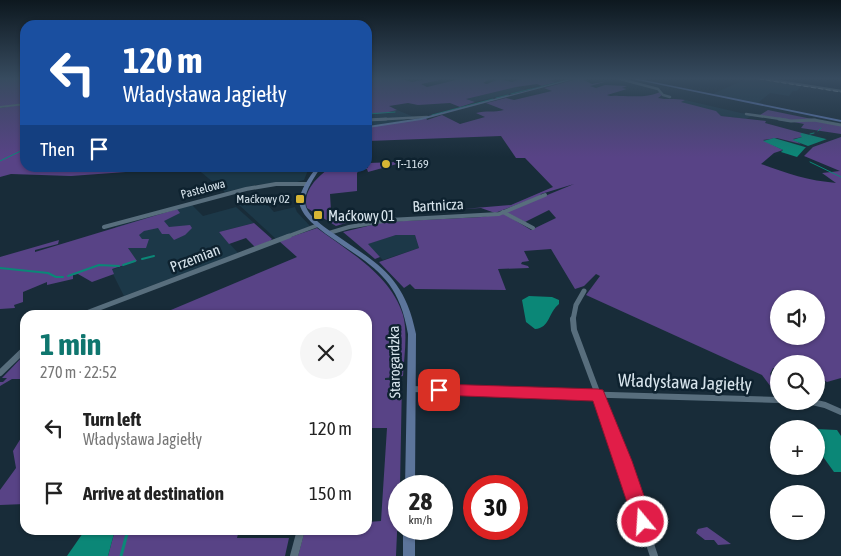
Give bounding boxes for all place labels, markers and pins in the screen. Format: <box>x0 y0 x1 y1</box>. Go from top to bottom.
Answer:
place label: T--1169 <box>396 157 429 171</box>
marker: T--1169 <box>380 158 392 170</box>
place label: Maćkowy 02 <box>236 192 290 206</box>
marker: Maćkowy 02 <box>294 193 306 205</box>
place label: Maćkowy 01 <box>328 207 395 224</box>
marker: Maćkowy 01 <box>312 209 324 221</box>
pin <box>418 369 460 411</box>

